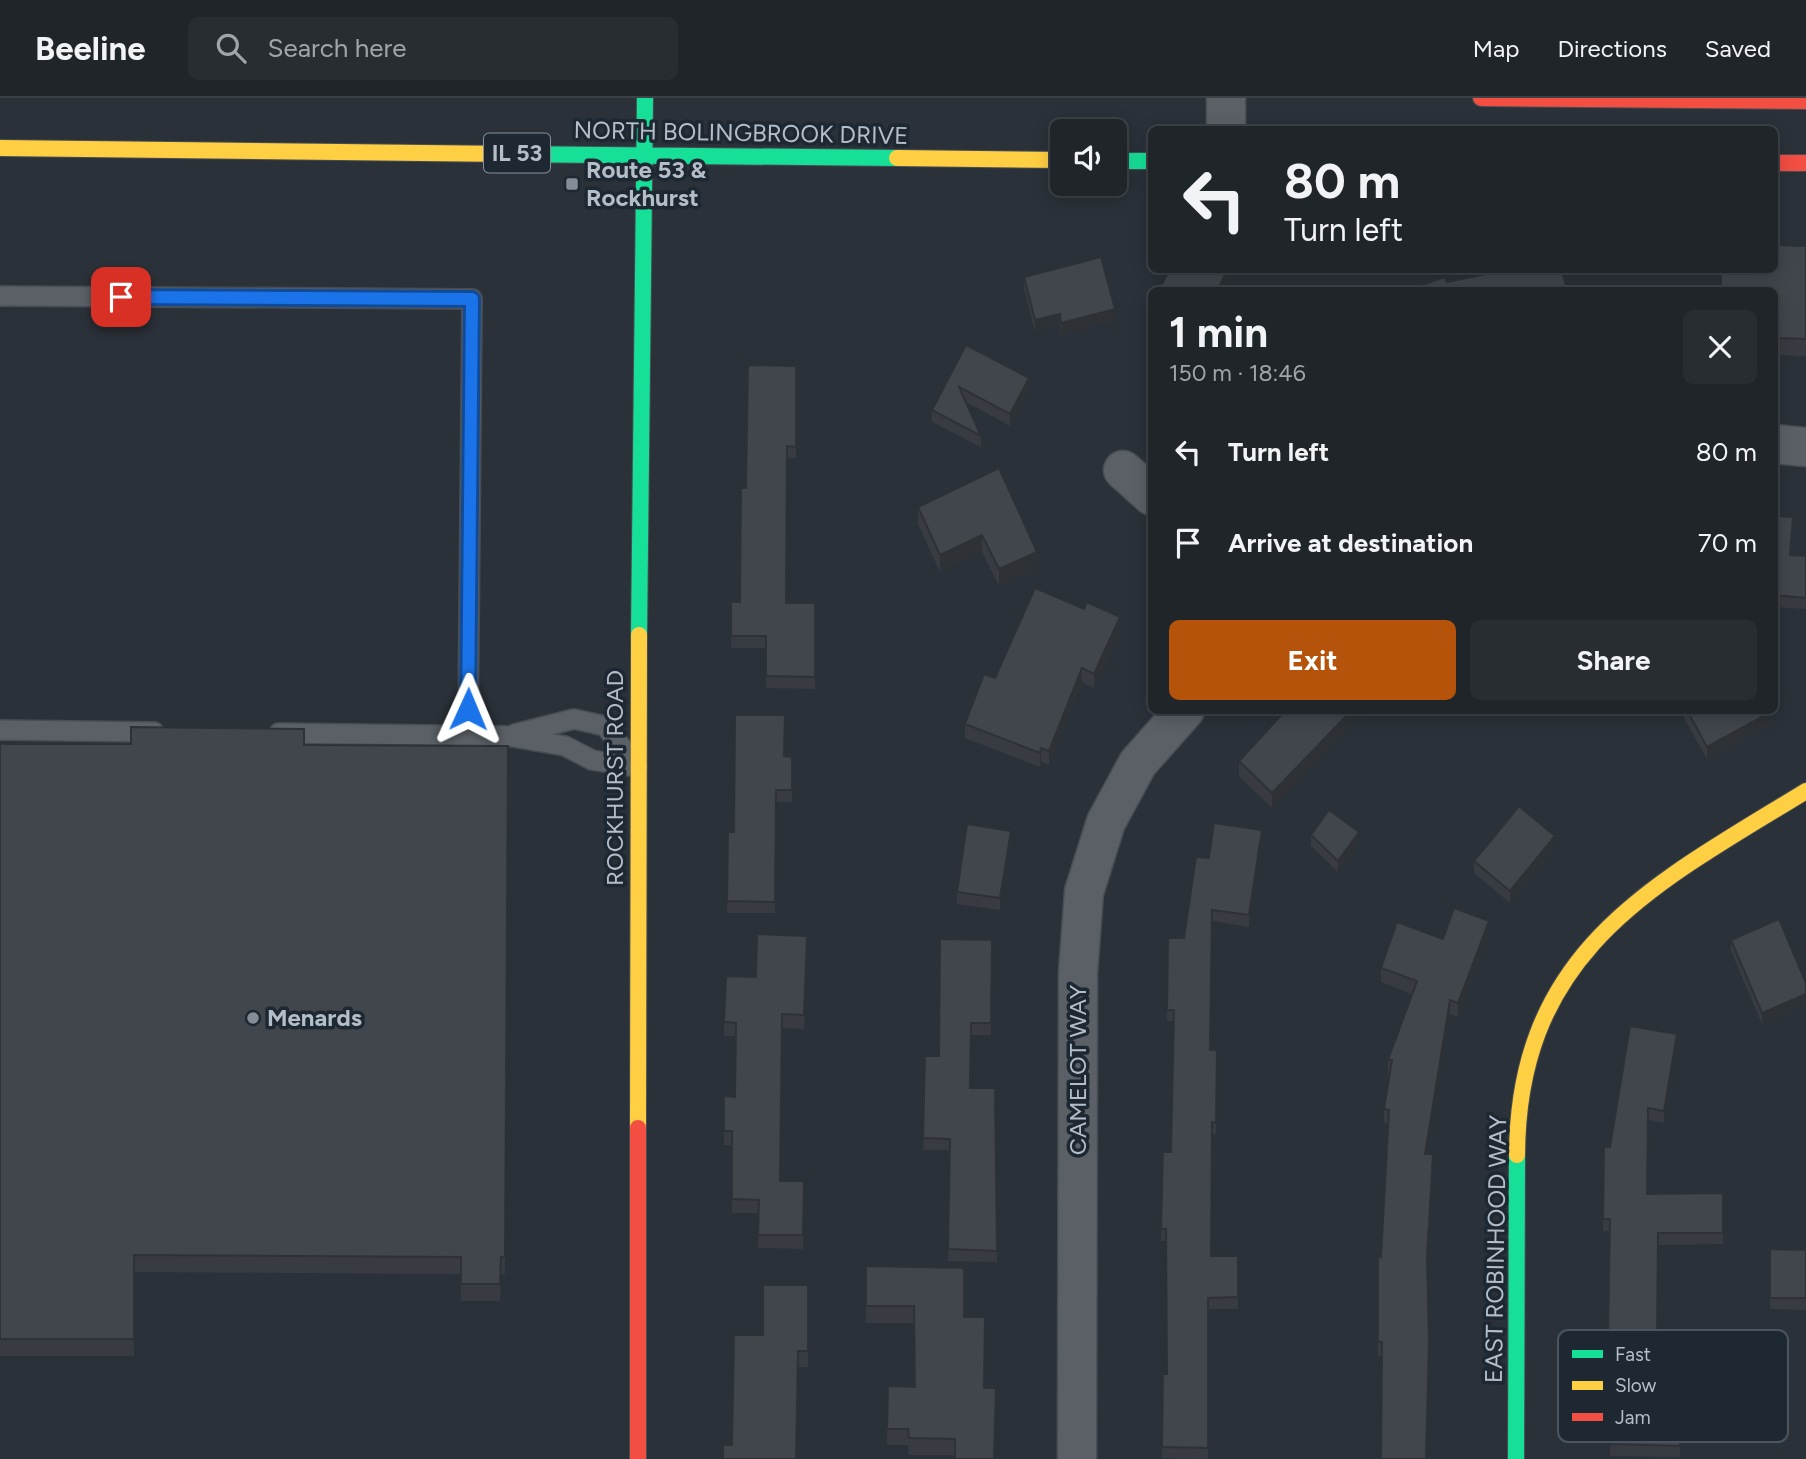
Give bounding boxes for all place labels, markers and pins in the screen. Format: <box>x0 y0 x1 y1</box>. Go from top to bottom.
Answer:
place label: Route 53 & Rockhurst <box>586 155 706 212</box>
marker: Route 53 & Rockhurst <box>564 176 580 192</box>
pin <box>91 267 151 327</box>
place label: Menards <box>267 1003 362 1032</box>
marker: Menards <box>245 1010 261 1026</box>

